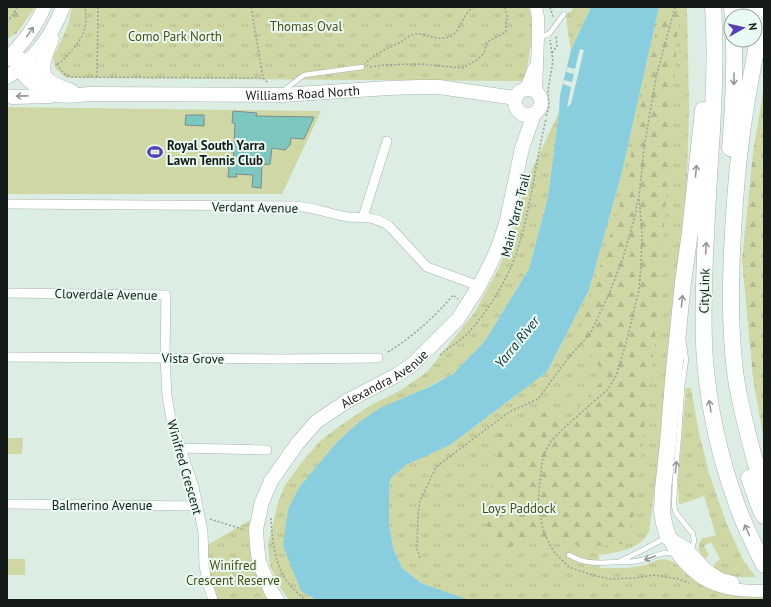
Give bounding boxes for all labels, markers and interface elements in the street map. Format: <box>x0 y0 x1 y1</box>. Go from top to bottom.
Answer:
north arrow <box>723 8 763 48</box>
park label: Thomas Oval <box>270 18 342 35</box>
text: N <box>745 22 760 31</box>
one-way arrow <box>26 27 34 38</box>
park label: Como Park North <box>128 28 222 45</box>
one-way arrow <box>730 72 738 85</box>
street label: Williams Road North <box>245 82 360 104</box>
one-way arrow <box>16 92 29 100</box>
place label: Royal South Yarra Lawn Tennis Club <box>167 137 265 169</box>
sports icon: Royal South Yarra Lawn Tennis Club <box>146 143 164 161</box>
one-way arrow <box>693 165 700 178</box>
street label: Main Yarra Trail <box>497 171 534 259</box>
street label: Verdant Avenue <box>211 198 298 217</box>
one-way arrow <box>702 242 709 255</box>
street label: CityLink <box>696 268 713 314</box>
street label: Cloverdale Avenue <box>55 285 157 304</box>
one-way arrow <box>678 295 685 308</box>
water label: Yarra River <box>491 311 544 372</box>
street label: Alexandra Avenue <box>337 346 432 412</box>
street label: Vista Grove <box>161 349 224 368</box>
one-way arrow <box>706 400 714 413</box>
street label: Winifred Crescent <box>163 418 206 517</box>
one-way arrow <box>672 461 680 474</box>
street label: Balmerino Avenue <box>52 497 152 514</box>
park label: Loys Paddock <box>482 500 557 517</box>
one-way arrow <box>743 524 750 536</box>
one-way arrow <box>643 555 656 562</box>
park label: Winifred Crescent Reserve <box>186 557 280 589</box>

